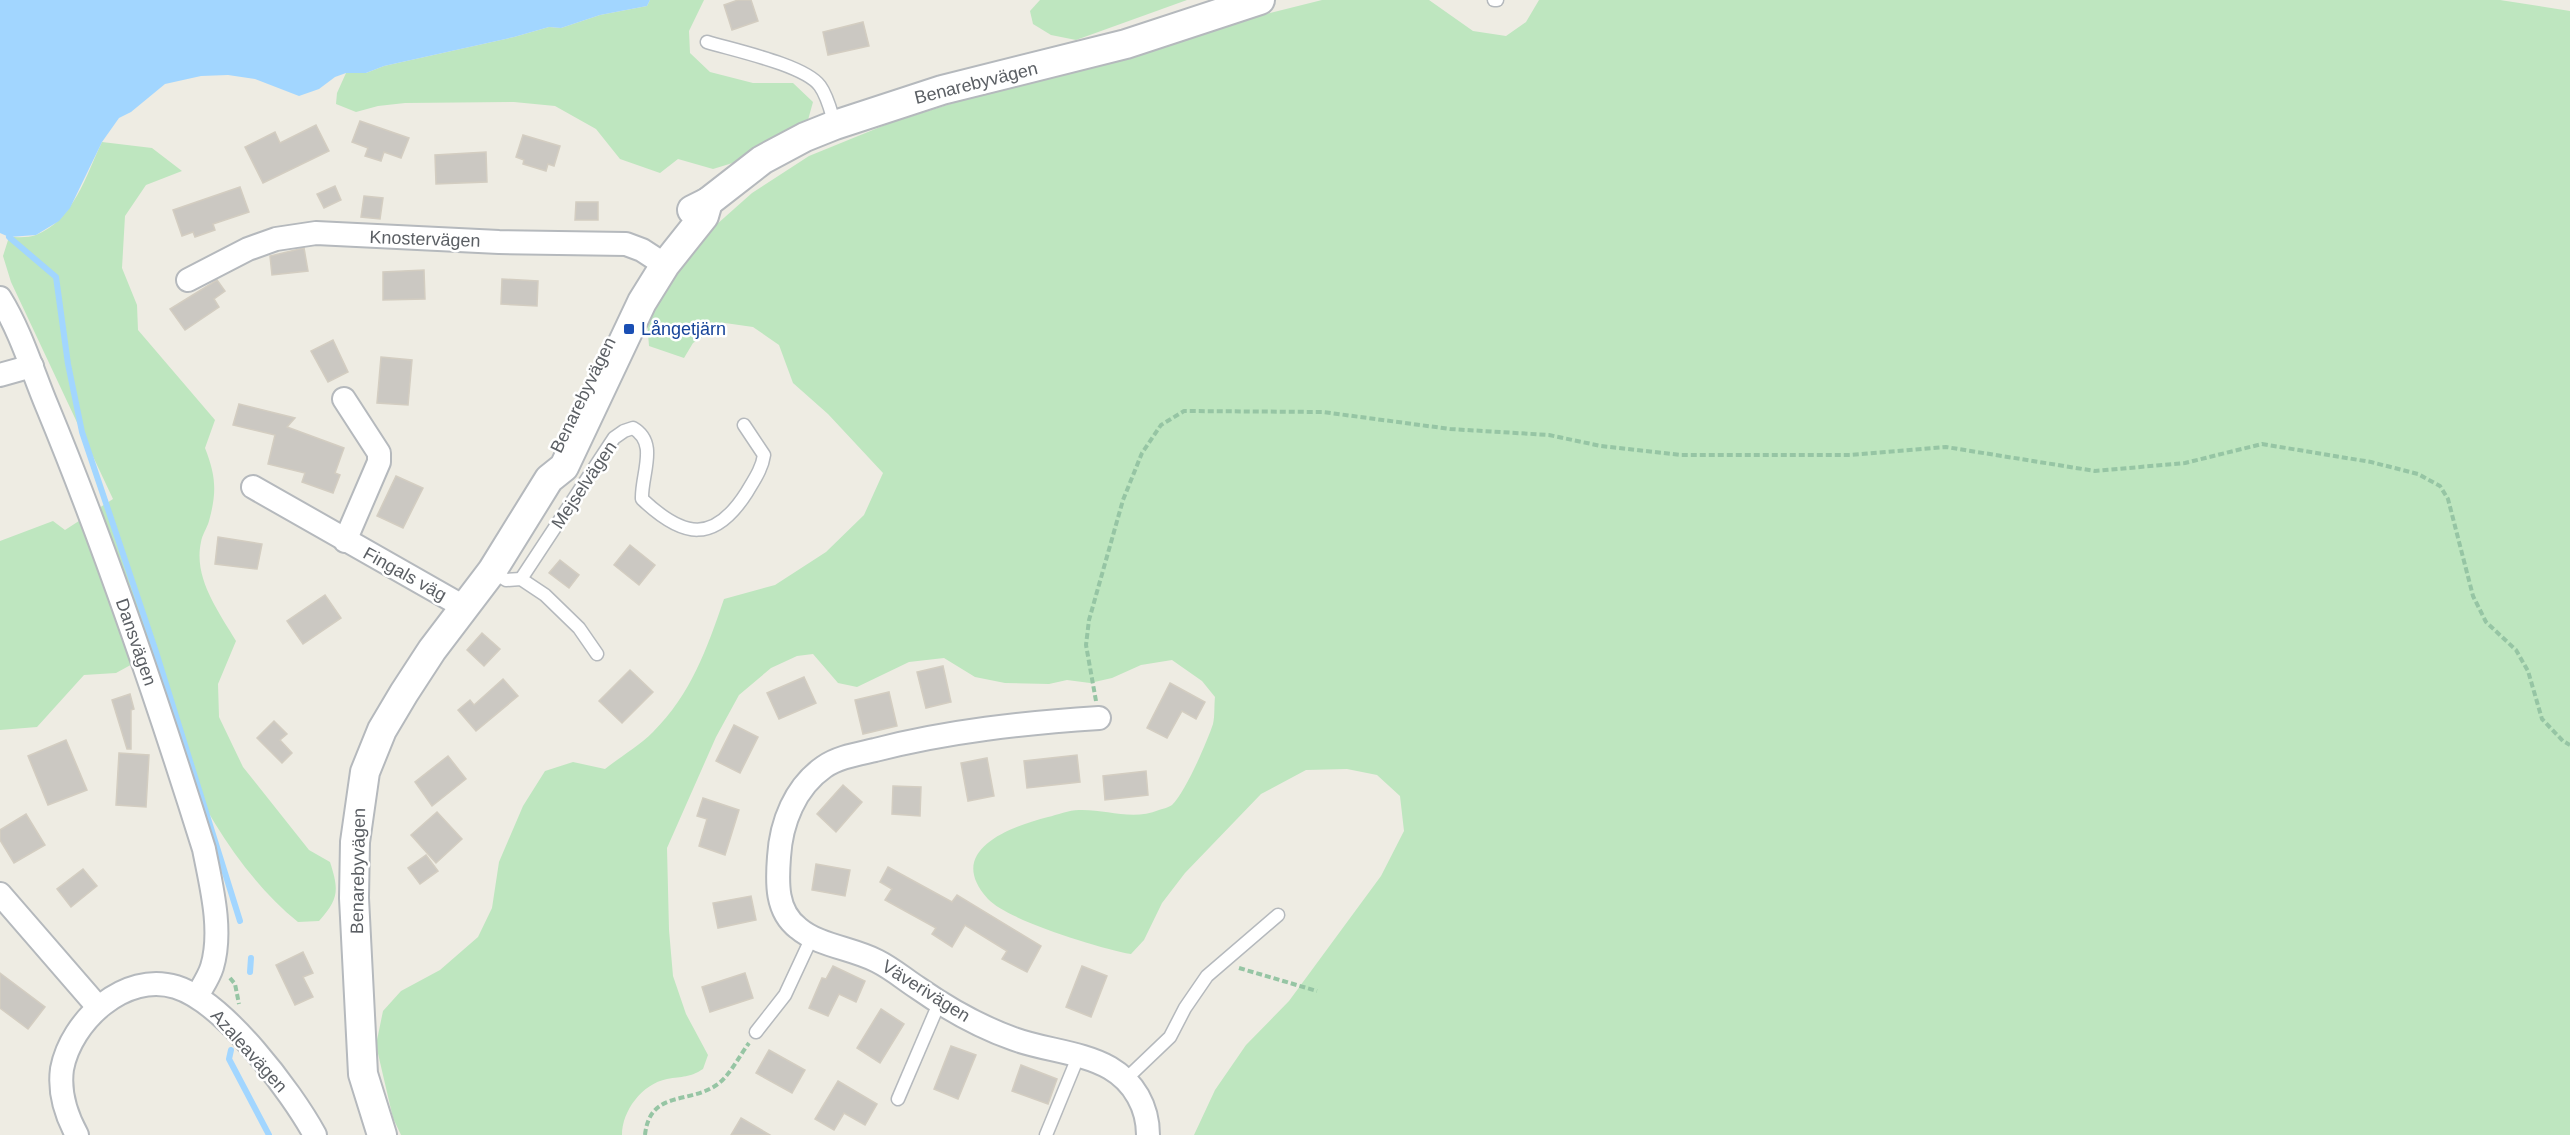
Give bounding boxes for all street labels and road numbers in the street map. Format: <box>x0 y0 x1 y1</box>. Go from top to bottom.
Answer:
street label: Benarebyvägen <box>912 58 1040 108</box>
street label: Knostervägen <box>369 227 481 251</box>
street label: Benarebyvägen <box>546 334 620 456</box>
street label: Mejselvägen <box>547 438 621 532</box>
street label: Fingals väg <box>360 543 450 605</box>
street label: Dansvägen <box>112 596 160 688</box>
street label: Benarebyvägen <box>347 808 369 934</box>
street label: Väverivägen <box>878 956 974 1026</box>
street label: Azaleavägen <box>207 1006 291 1096</box>

